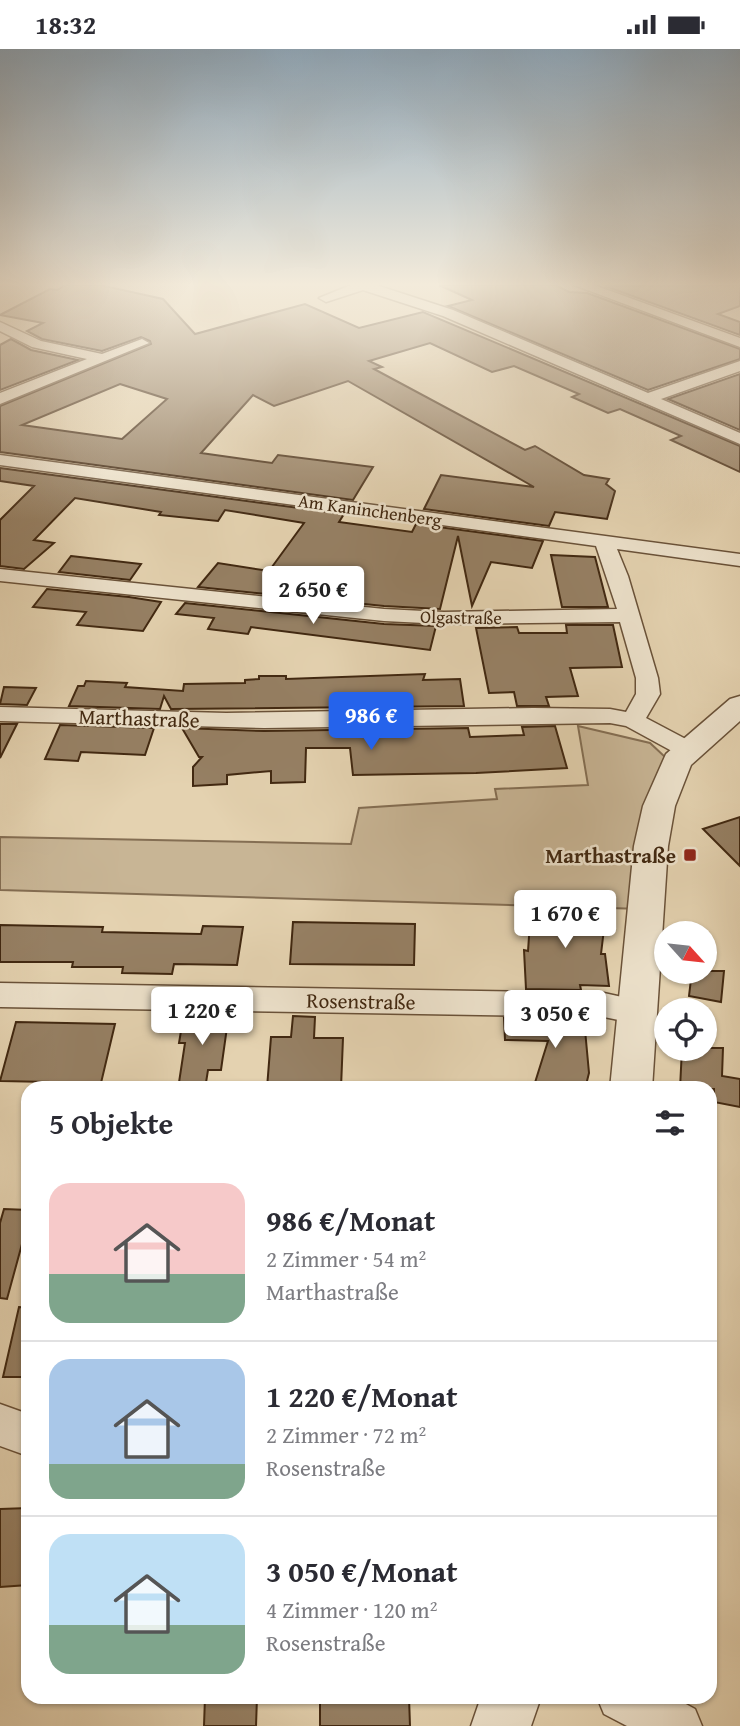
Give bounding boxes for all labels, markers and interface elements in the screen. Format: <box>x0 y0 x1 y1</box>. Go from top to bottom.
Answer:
text: 18:32 <box>35 5 96 44</box>
street label: Am Kaninchenberg <box>297 487 443 533</box>
pin: 2 650 € <box>248 567 378 626</box>
text: 2 650 € <box>278 572 348 605</box>
street label: Olgastraße <box>420 603 502 631</box>
pin: 986 € <box>322 693 420 752</box>
text: 986 € <box>345 698 397 731</box>
street label: Marthastraße <box>78 700 200 736</box>
place label: Marthastraße <box>545 840 676 871</box>
marker: Marthastraße <box>682 847 698 863</box>
pin: 1 670 € <box>500 891 630 950</box>
text: 1 670 € <box>530 896 600 929</box>
north arrow <box>654 921 718 983</box>
map controls <box>654 921 717 1061</box>
street label: Rosenstraße <box>306 985 416 1017</box>
pin: 1 220 € <box>137 988 267 1047</box>
pin: 3 050 € <box>490 991 620 1050</box>
text: 1 220 € <box>167 993 237 1026</box>
text: 3 050 € <box>520 996 590 1029</box>
button: locate <box>654 998 717 1061</box>
text: 5 Objekte <box>49 1101 173 1145</box>
icon: filters <box>651 1104 689 1142</box>
text: 986 €/Monat <box>266 1198 435 1242</box>
icon: home <box>105 1211 189 1295</box>
text: 2 Zimmer · 54 m² <box>266 1242 426 1275</box>
text: Marthastraße <box>266 1275 399 1308</box>
text: 1 220 €/Monat <box>266 1374 458 1418</box>
icon: home <box>105 1387 189 1471</box>
text: 2 Zimmer · 72 m² <box>266 1418 426 1451</box>
text: Rosenstraße <box>266 1451 385 1484</box>
text: 3 050 €/Monat <box>266 1549 458 1593</box>
icon: home <box>105 1562 189 1646</box>
text: 4 Zimmer · 120 m² <box>266 1593 437 1626</box>
text: Rosenstraße <box>266 1626 385 1659</box>

